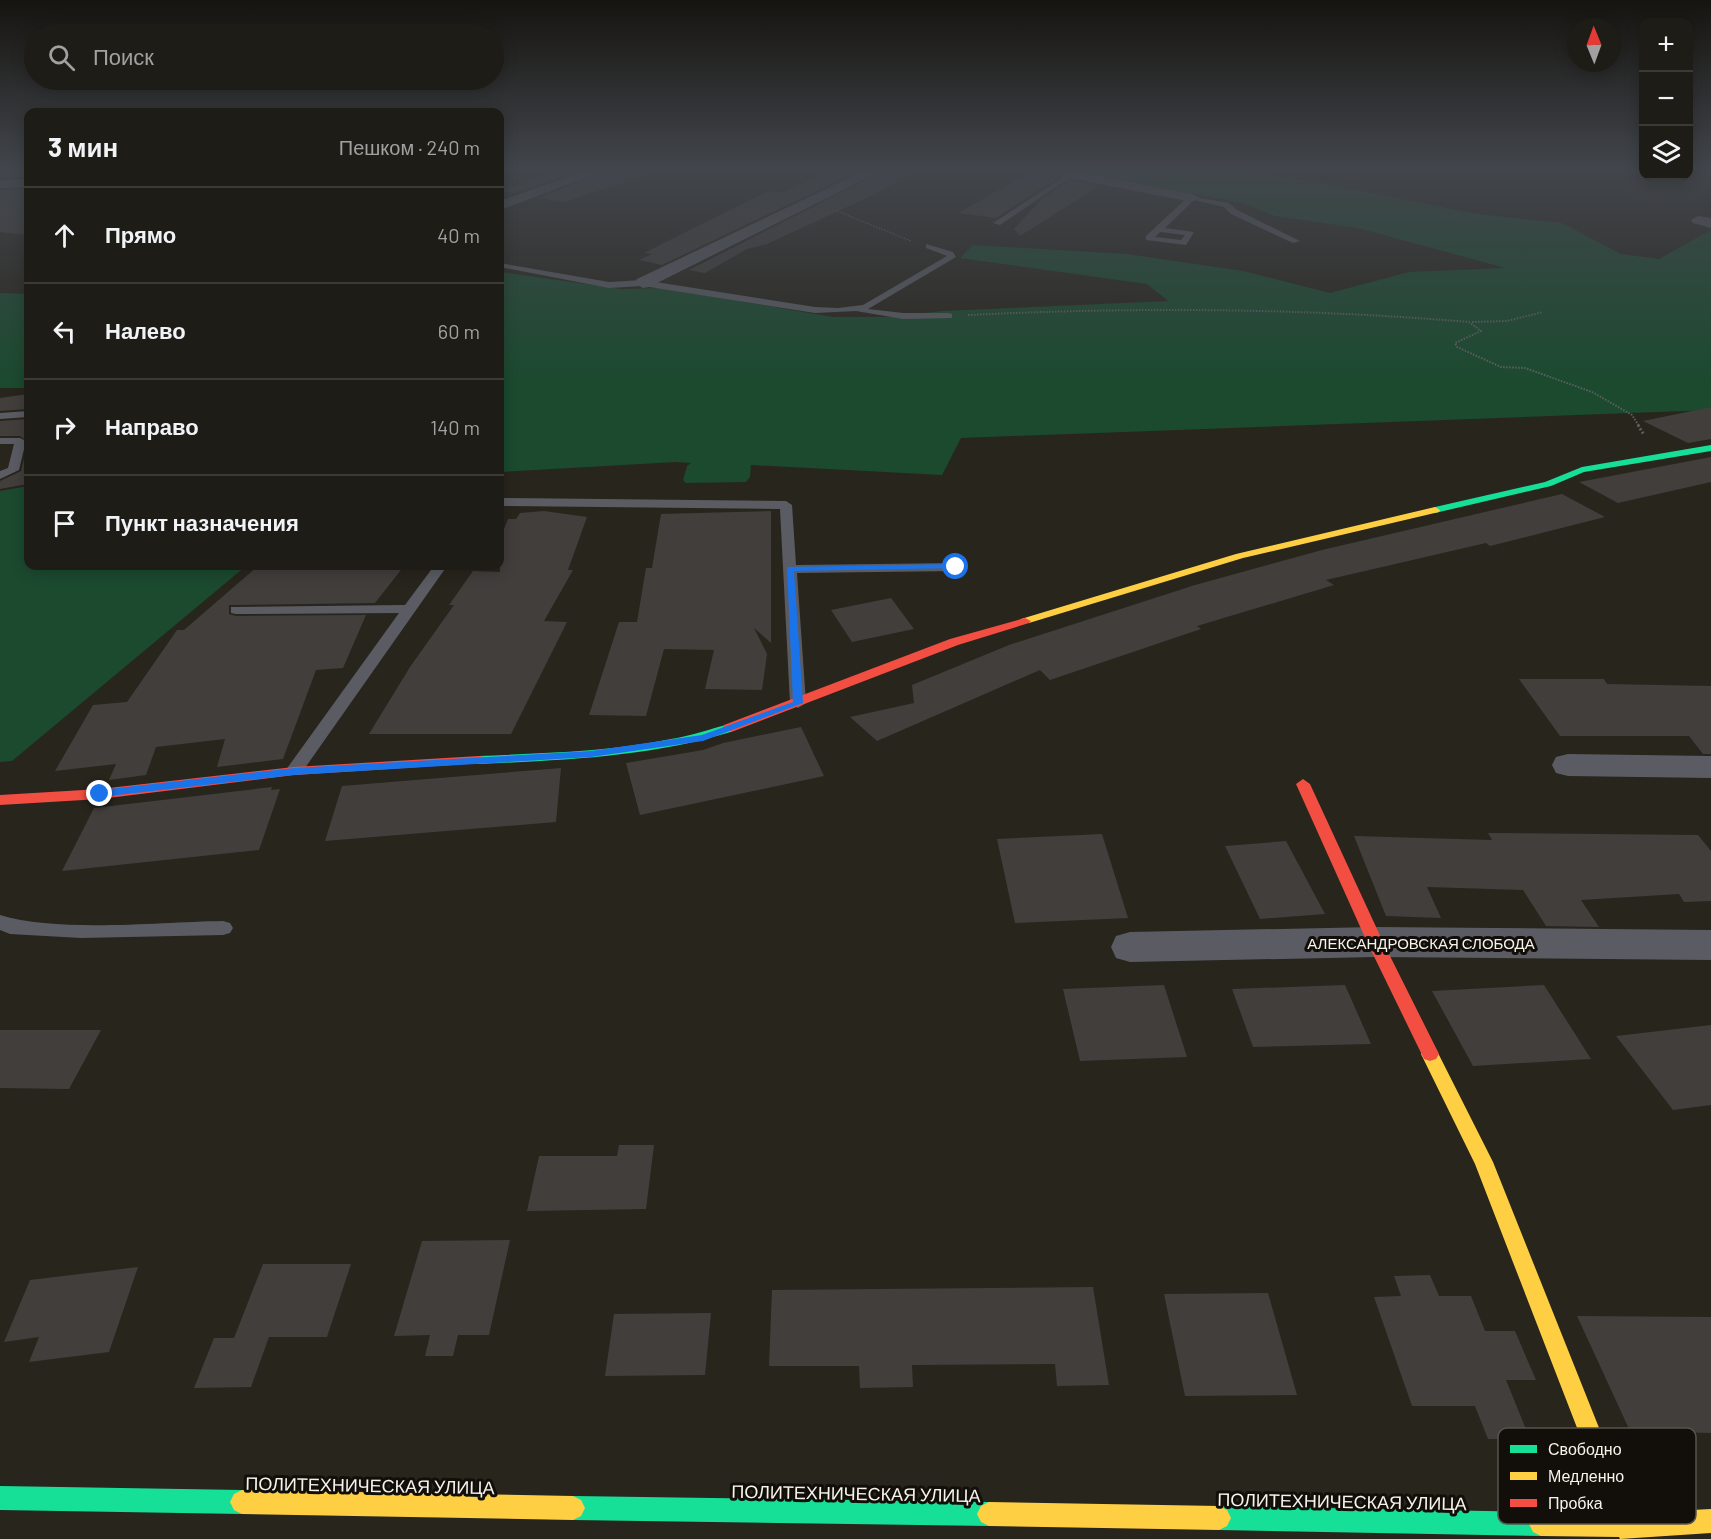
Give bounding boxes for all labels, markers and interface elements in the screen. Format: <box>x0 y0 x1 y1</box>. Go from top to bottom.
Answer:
north arrow <box>1567 18 1621 72</box>
map controls <box>1639 18 1693 180</box>
button: + <box>1639 18 1693 72</box>
search box <box>24 24 504 90</box>
icon: search <box>45 41 78 74</box>
text: Поиск <box>93 43 154 69</box>
button: − <box>1639 72 1693 126</box>
button: layers <box>1639 126 1693 180</box>
text: 3 мин <box>48 131 118 162</box>
text: Пешком · 240 m <box>339 135 480 159</box>
icon: ahead <box>48 219 81 252</box>
text: Прямо <box>105 221 176 247</box>
text: 40 m <box>437 223 480 247</box>
icon: left <box>48 315 81 348</box>
text: Налево <box>105 317 186 343</box>
text: 60 m <box>438 319 480 343</box>
icon: right <box>48 411 81 444</box>
text: Направо <box>105 413 199 439</box>
text: 140 m <box>430 415 480 439</box>
icon: arrive <box>48 507 81 540</box>
text: Пункт назначения <box>105 509 299 535</box>
route start <box>942 553 968 579</box>
route end <box>86 780 112 806</box>
street label: АЛЕКСАНДРОВСКАЯ СЛОБОДА <box>1307 934 1535 952</box>
legend <box>1498 1428 1696 1524</box>
text: Свободно <box>1548 1439 1622 1458</box>
text: Медленно <box>1548 1466 1624 1485</box>
street label: ПОЛИТЕХНИЧЕСКАЯ УЛИЦА <box>245 1472 495 1498</box>
street label: ПОЛИТЕХНИЧЕСКАЯ УЛИЦА <box>731 1480 981 1506</box>
street label: ПОЛИТЕХНИЧЕСКАЯ УЛИЦА <box>1217 1488 1467 1514</box>
text: Пробка <box>1548 1493 1603 1512</box>

